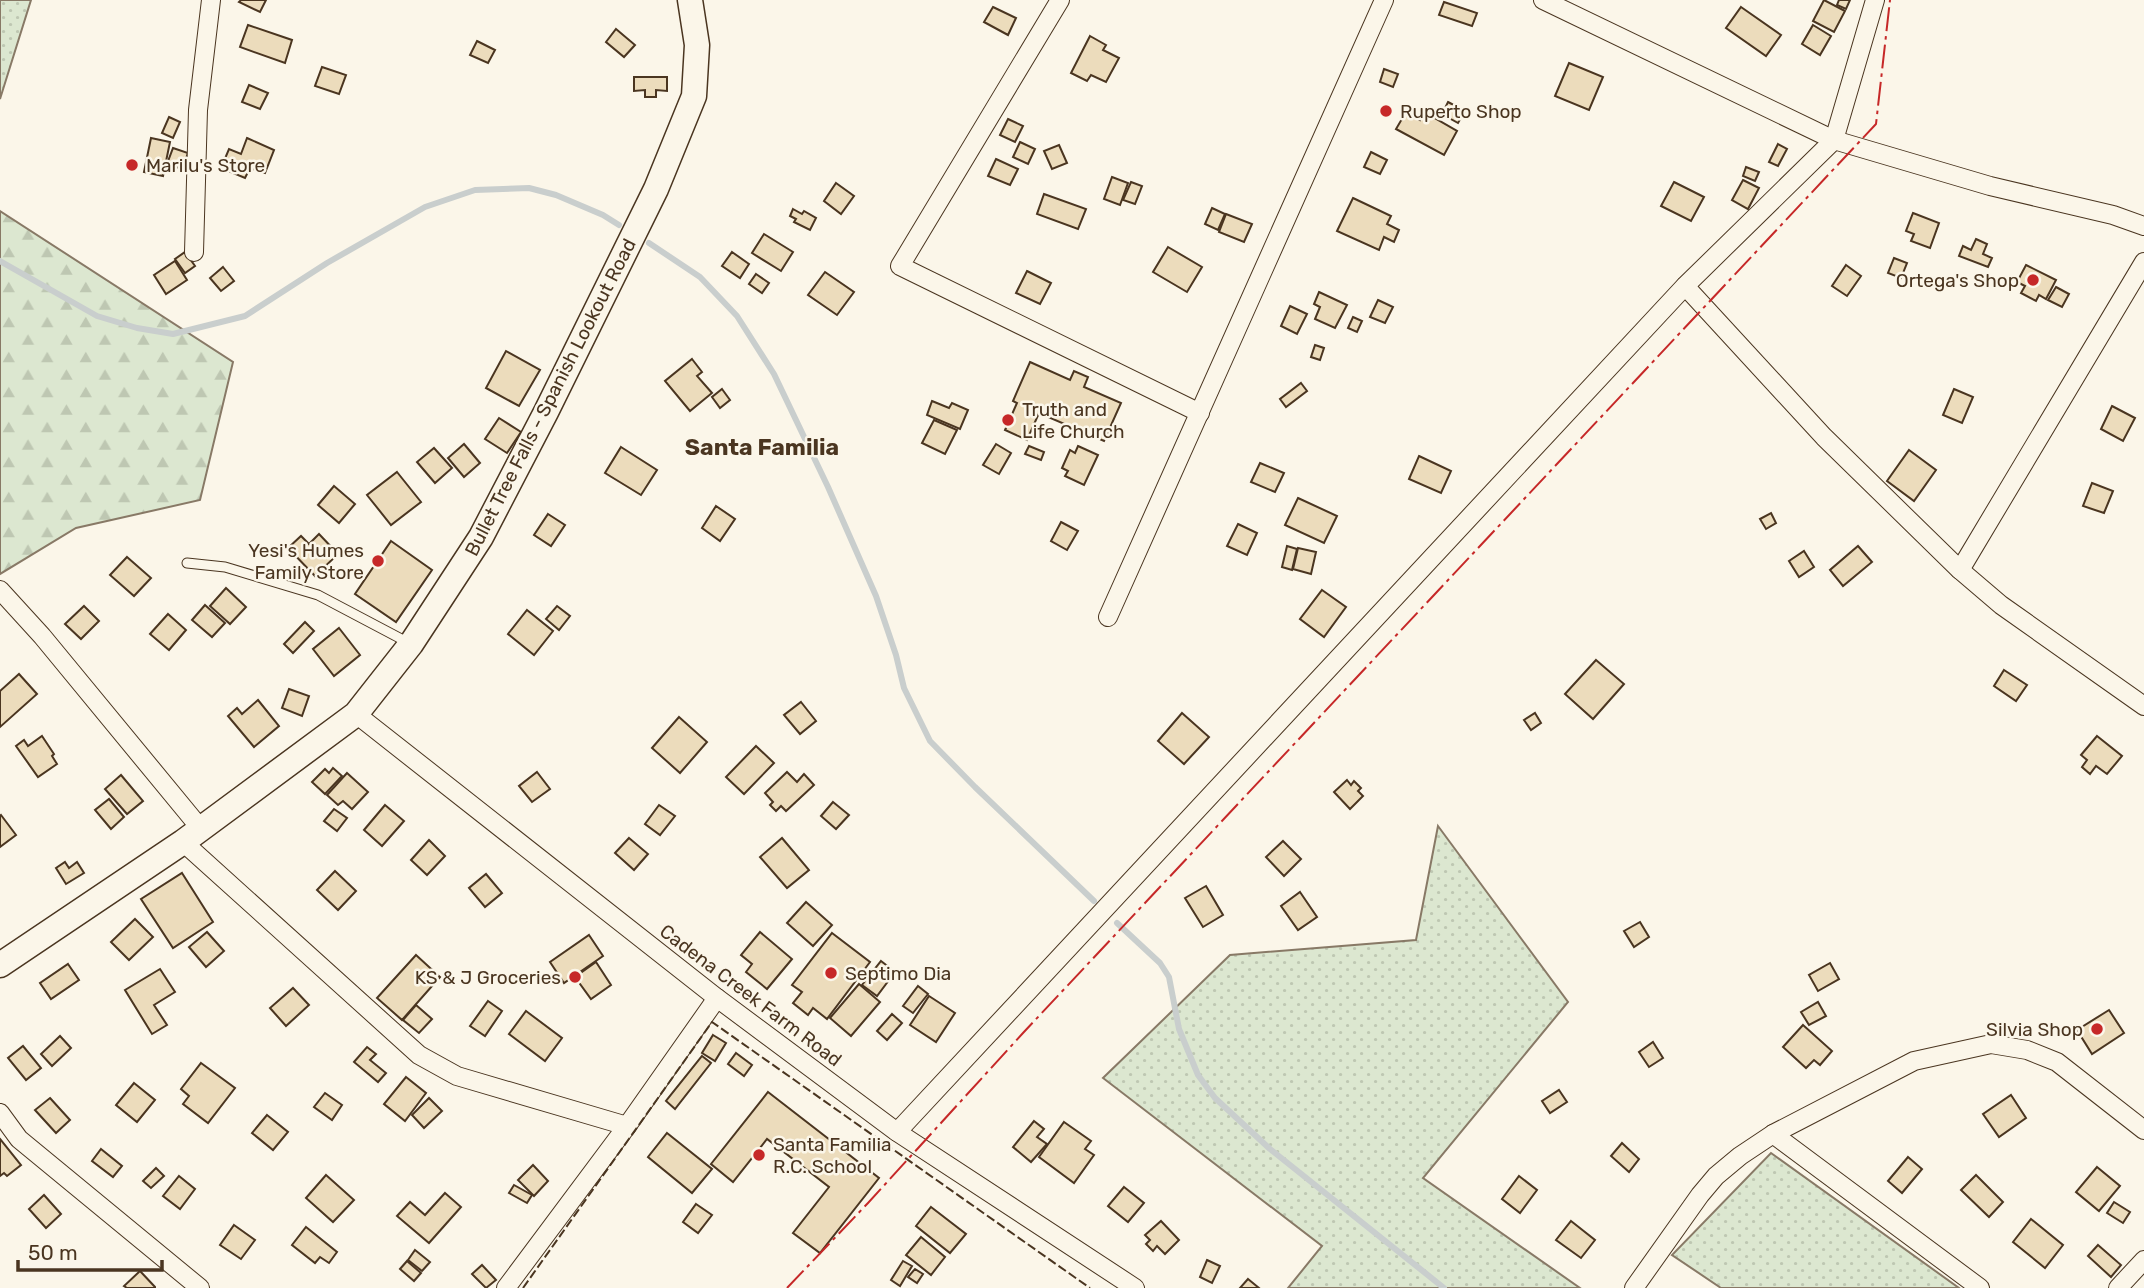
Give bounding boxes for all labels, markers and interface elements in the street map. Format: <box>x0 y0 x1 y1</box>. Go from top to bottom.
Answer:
place label: Ruperto Shop <box>1400 100 1522 123</box>
marker: Ruperto Shop <box>1378 103 1394 119</box>
place label: Marilu's Store <box>146 154 265 177</box>
marker: Marilu's Store <box>124 157 140 173</box>
street label: Bullet Tree Falls - Spanish Lookout Road <box>460 235 641 560</box>
place label: Ortega's Shop <box>1896 269 2019 292</box>
marker: Ortega's Shop <box>2025 272 2041 288</box>
place label: Truth and Life Church <box>1022 398 1124 443</box>
marker: Truth and Life Church <box>1000 412 1016 428</box>
district label: Santa Familia <box>685 433 839 461</box>
place label: Yesi's Humes Family Store <box>248 539 364 584</box>
marker: Yesi's Humes Family Store <box>370 553 386 569</box>
street label: Cadena Creek Farm Road <box>655 919 846 1071</box>
place label: Septimo Dia <box>845 962 951 985</box>
marker: Septimo Dia <box>823 965 839 981</box>
place label: KS & J Groceries <box>415 966 561 989</box>
marker: KS & J Groceries <box>567 969 583 985</box>
place label: Silvia Shop <box>1986 1018 2083 1041</box>
marker: Silvia Shop <box>2089 1021 2105 1037</box>
place label: Santa Familia R.C. School <box>773 1133 892 1178</box>
marker: Santa Familia R.C. School <box>751 1147 767 1163</box>
scale bar <box>18 1228 161 1272</box>
text: 50 m <box>28 1240 78 1265</box>

